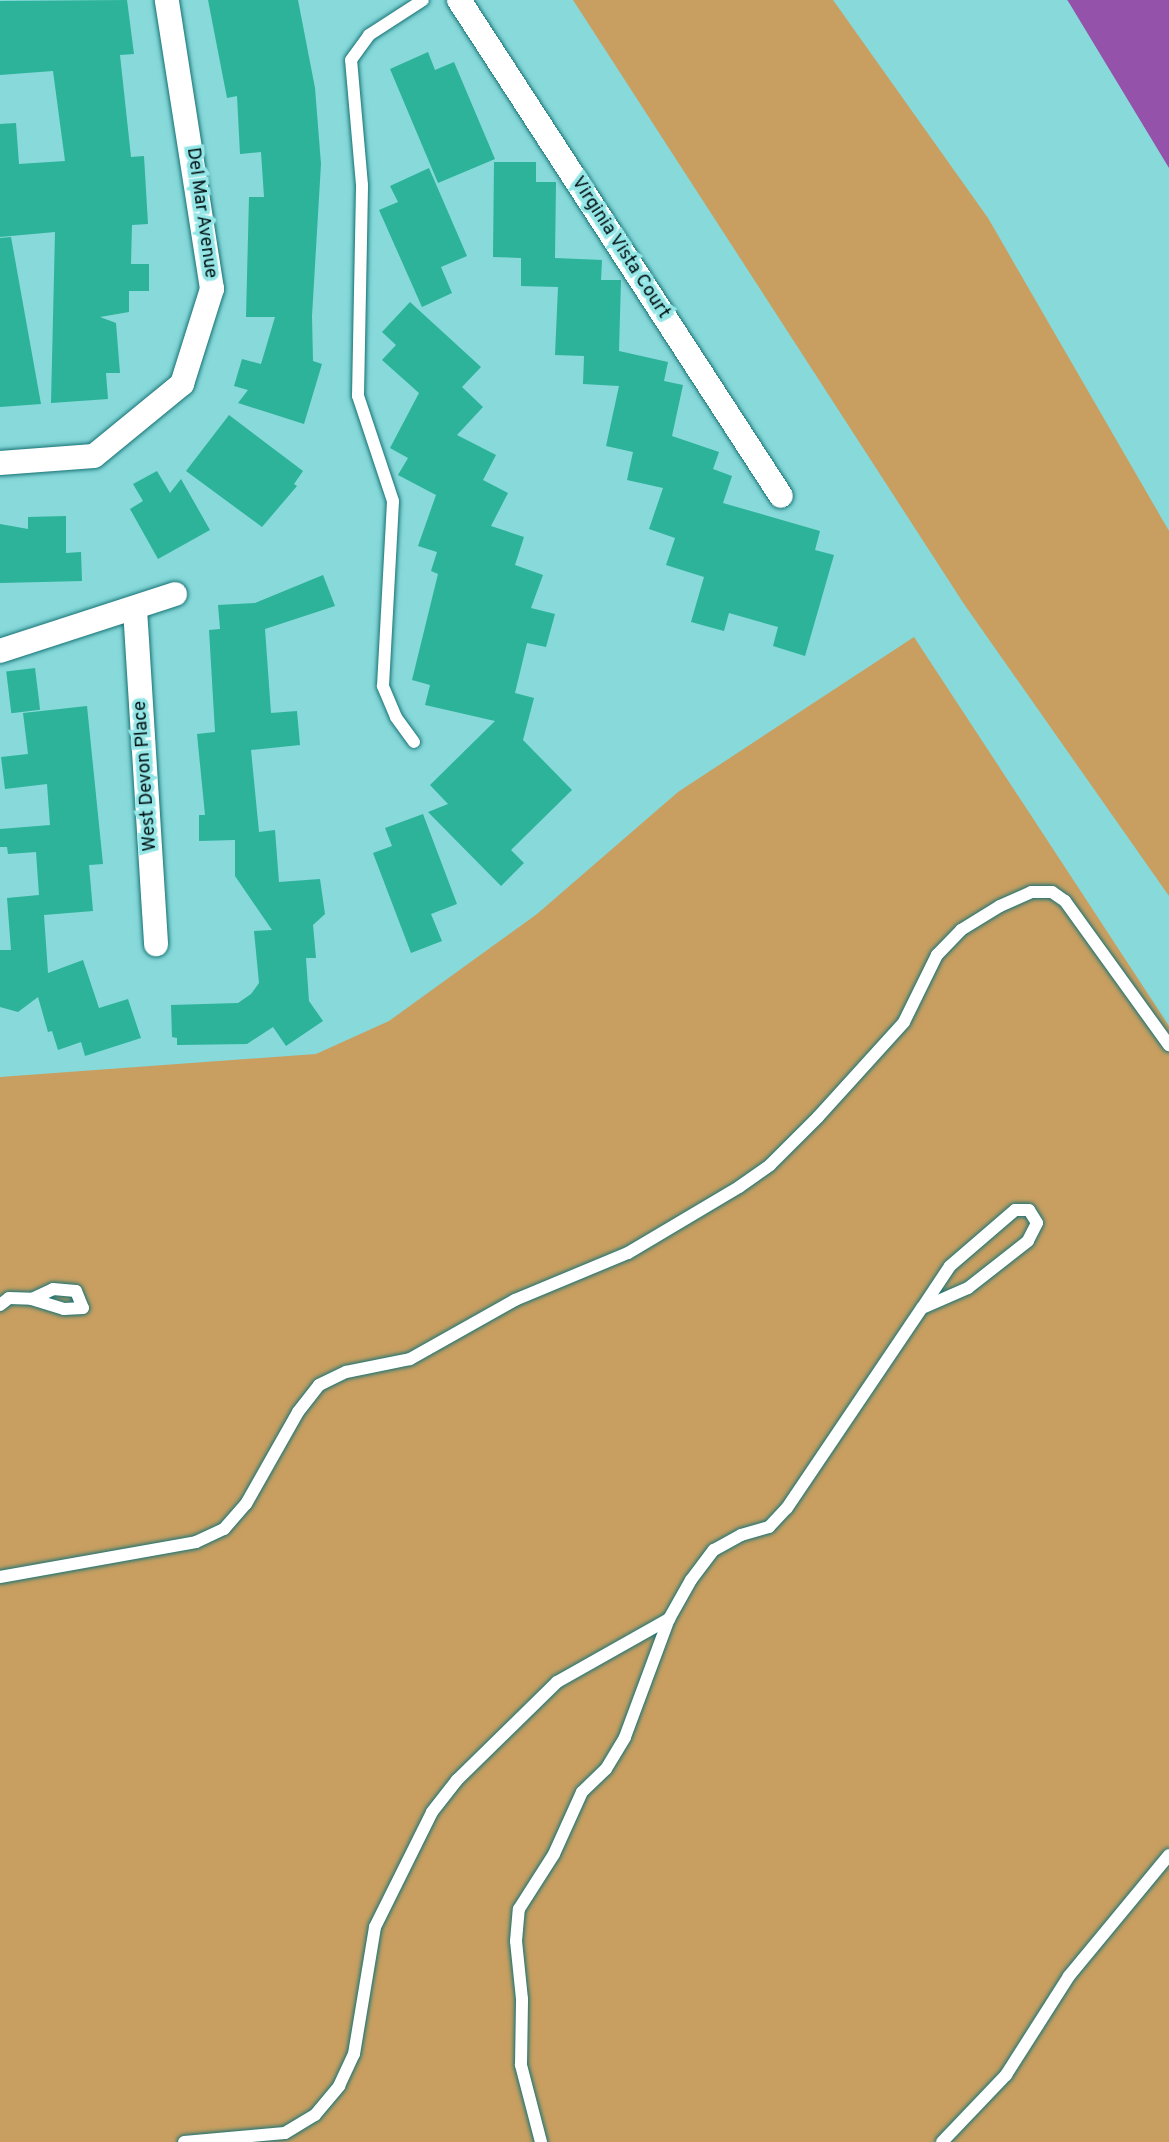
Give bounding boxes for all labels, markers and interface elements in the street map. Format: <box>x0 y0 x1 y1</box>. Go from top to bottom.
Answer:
street label: Del Mar Avenue <box>180 146 222 280</box>
street label: Virginia Vista Court <box>565 172 675 324</box>
street label: West Devon Place <box>129 700 163 852</box>

